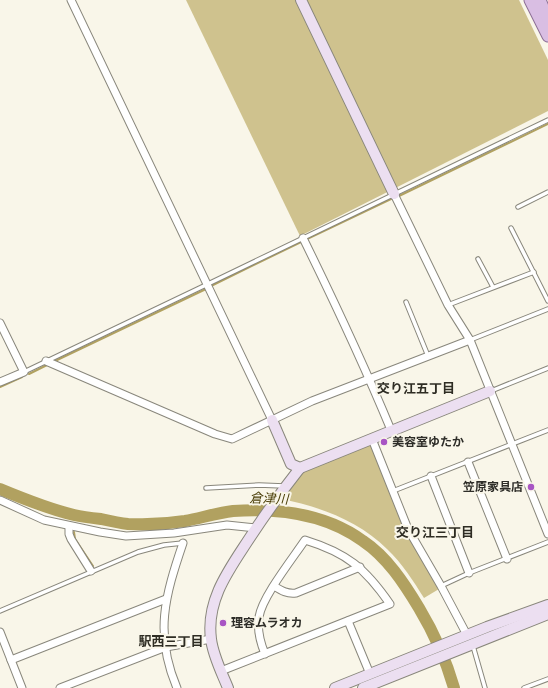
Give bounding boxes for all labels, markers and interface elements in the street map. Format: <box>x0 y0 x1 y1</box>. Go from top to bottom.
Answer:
district label: 交り江五丁目 <box>377 380 455 398</box>
place label: 美容室ゆたか <box>392 434 464 451</box>
marker: 美容室ゆたか <box>379 437 389 447</box>
place label: 笠原家具店 <box>462 479 523 496</box>
marker: 笠原家具店 <box>526 482 536 492</box>
water label: 倉津川 <box>249 489 291 509</box>
district label: 交り江三丁目 <box>396 524 474 542</box>
place label: 理容ムラオカ <box>231 615 302 632</box>
marker: 理容ムラオカ <box>218 618 228 628</box>
district label: 駅西三丁目 <box>138 633 204 651</box>

